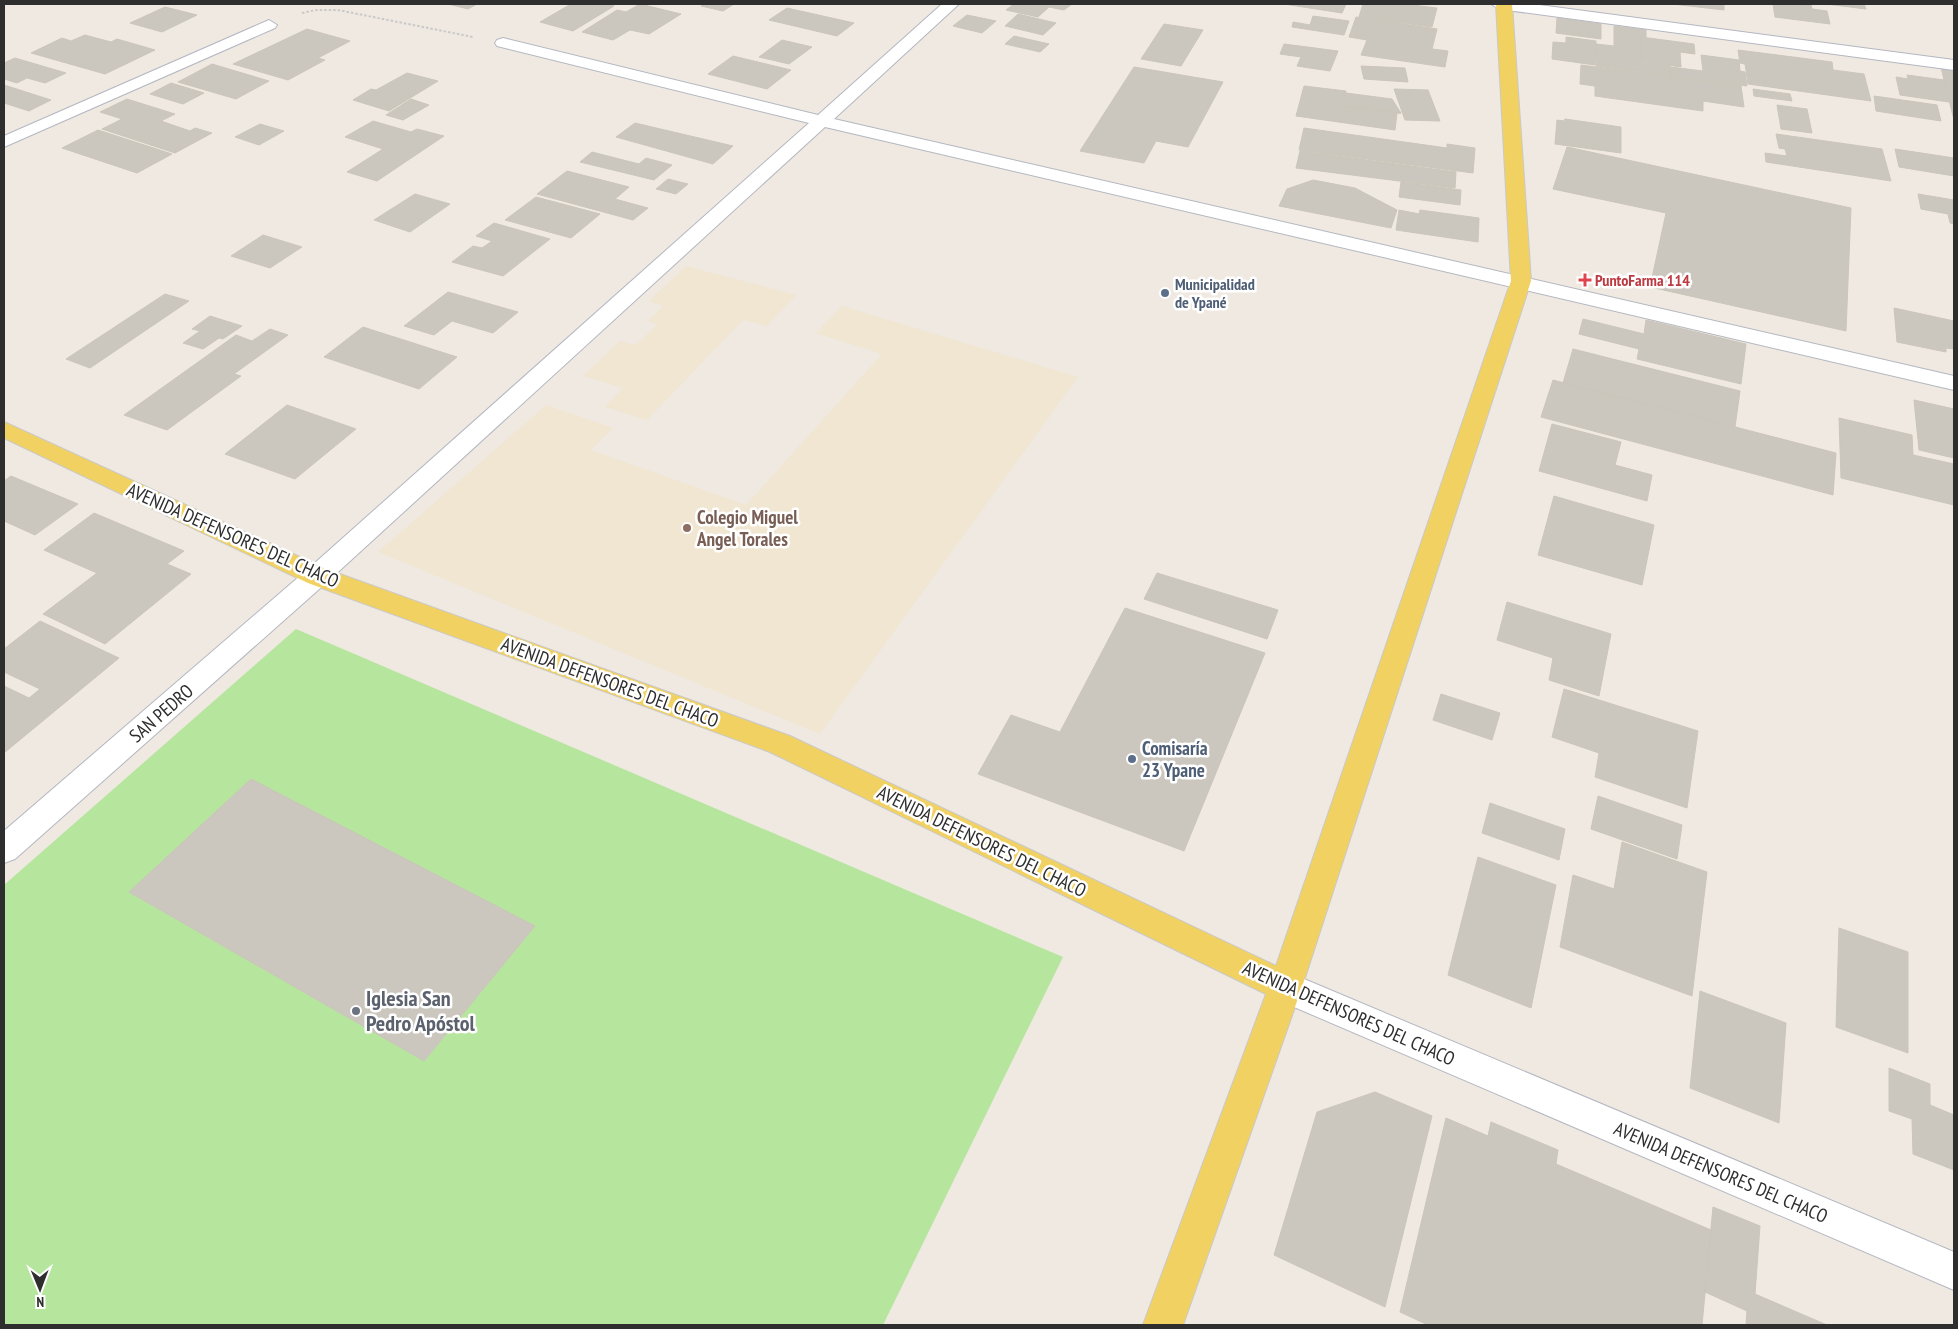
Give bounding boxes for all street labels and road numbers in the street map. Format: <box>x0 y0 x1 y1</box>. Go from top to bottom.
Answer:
street label: AVENIDA DEFENSORES DEL CHACO <box>123 477 343 593</box>
street label: AVENIDA DEFENSORES DEL CHACO <box>498 631 722 733</box>
street label: SAN PEDRO <box>124 679 198 747</box>
street label: AVENIDA DEFENSORES DEL CHACO <box>874 780 1090 902</box>
street label: AVENIDA DEFENSORES DEL CHACO <box>1239 955 1459 1071</box>
street label: AVENIDA DEFENSORES DEL CHACO <box>1611 1116 1831 1228</box>

